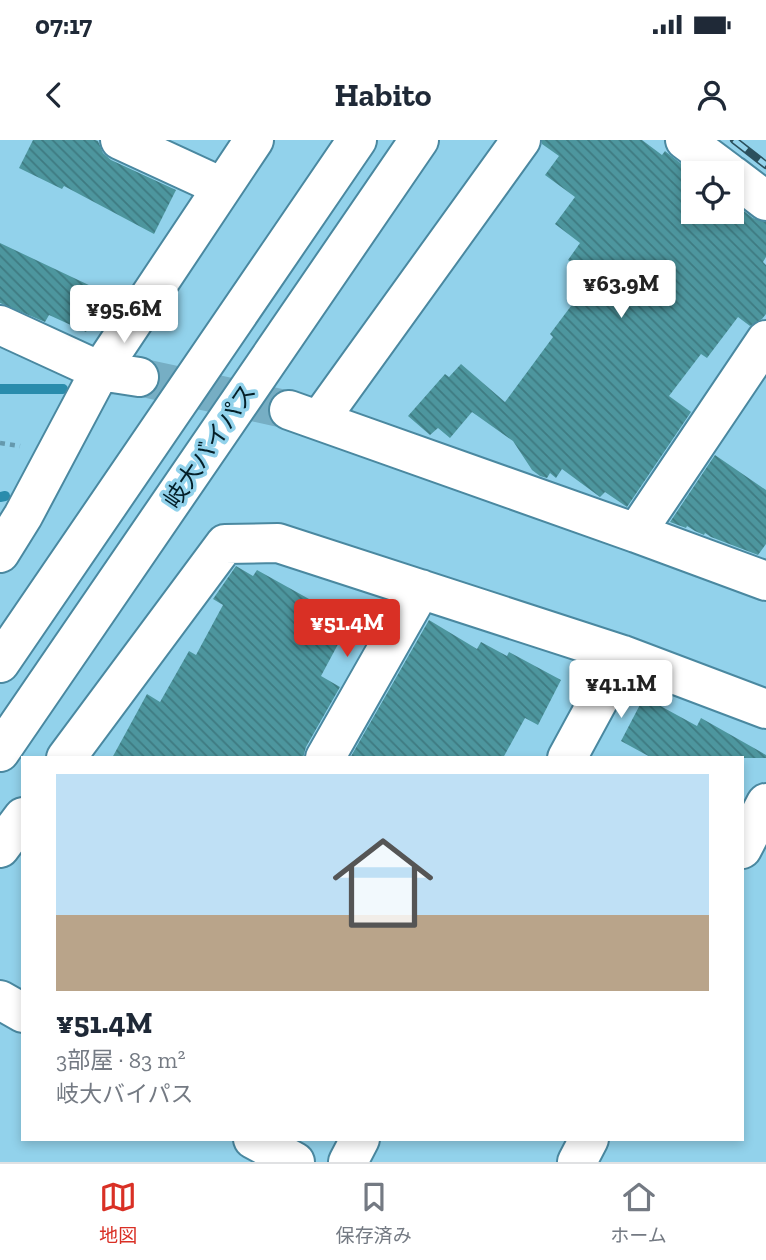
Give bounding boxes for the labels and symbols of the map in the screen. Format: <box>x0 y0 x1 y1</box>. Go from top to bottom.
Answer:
pin: ¥63.9M <box>564 260 678 320</box>
pin: ¥95.6M <box>67 286 181 345</box>
street label: 岐大バイパス <box>157 378 262 513</box>
pin: ¥51.4M <box>290 600 404 659</box>
pin: ¥41.1M <box>564 660 678 720</box>

